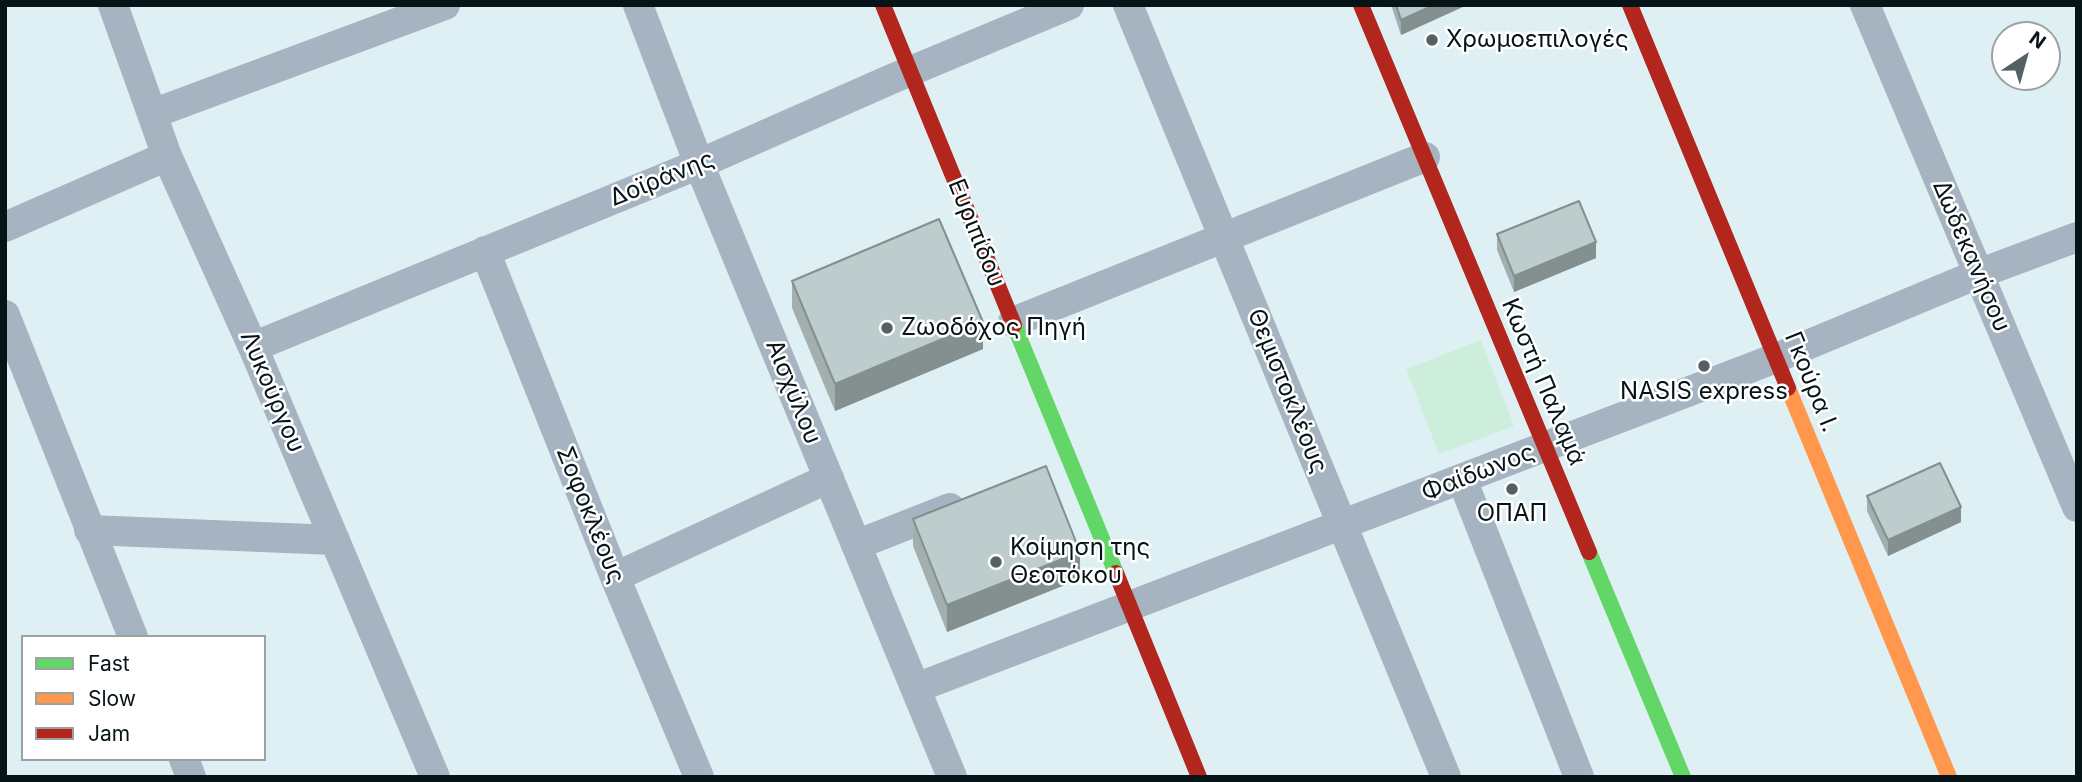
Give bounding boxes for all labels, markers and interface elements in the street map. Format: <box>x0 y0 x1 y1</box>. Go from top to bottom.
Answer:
north arrow <box>1991 21 2061 91</box>
place label: Χρωμοεπιλογές <box>1446 26 1629 54</box>
text: N <box>2025 27 2050 54</box>
marker: Χρωμοεπιλογές <box>1424 32 1440 48</box>
street label: Δοϊράνης <box>606 145 718 213</box>
street label: Ευριπίδου <box>941 175 1011 291</box>
street label: Δωδεκανήσου <box>1926 176 2016 336</box>
street label: Κωστή Παλαμά <box>1495 294 1591 470</box>
street label: Θεμιστοκλέους <box>1241 305 1333 477</box>
place label: Ζωοδόχος Πηγή <box>901 314 1086 342</box>
marker: Ζωοδόχος Πηγή <box>879 320 895 336</box>
street label: Λυκούργου <box>234 327 310 457</box>
street label: Γκούρα Ι. <box>1778 328 1844 436</box>
street label: Αισχύλου <box>759 336 827 448</box>
marker: NASIS express <box>1696 358 1712 374</box>
place label: NASIS express <box>1620 378 1788 406</box>
street label: Φαίδωνος <box>1417 438 1539 508</box>
street label: Σοφοκλέους <box>549 442 631 588</box>
marker: ΟΠΑΠ <box>1504 481 1520 497</box>
place label: ΟΠΑΠ <box>1477 500 1547 528</box>
place label: Κοίμηση της Θεοτόκου <box>1010 534 1150 590</box>
marker: Κοίμηση της Θεοτόκου <box>988 554 1004 570</box>
legend <box>21 635 266 761</box>
text: Fast <box>88 651 130 676</box>
text: Slow <box>88 686 136 711</box>
text: Jam <box>88 721 130 746</box>

